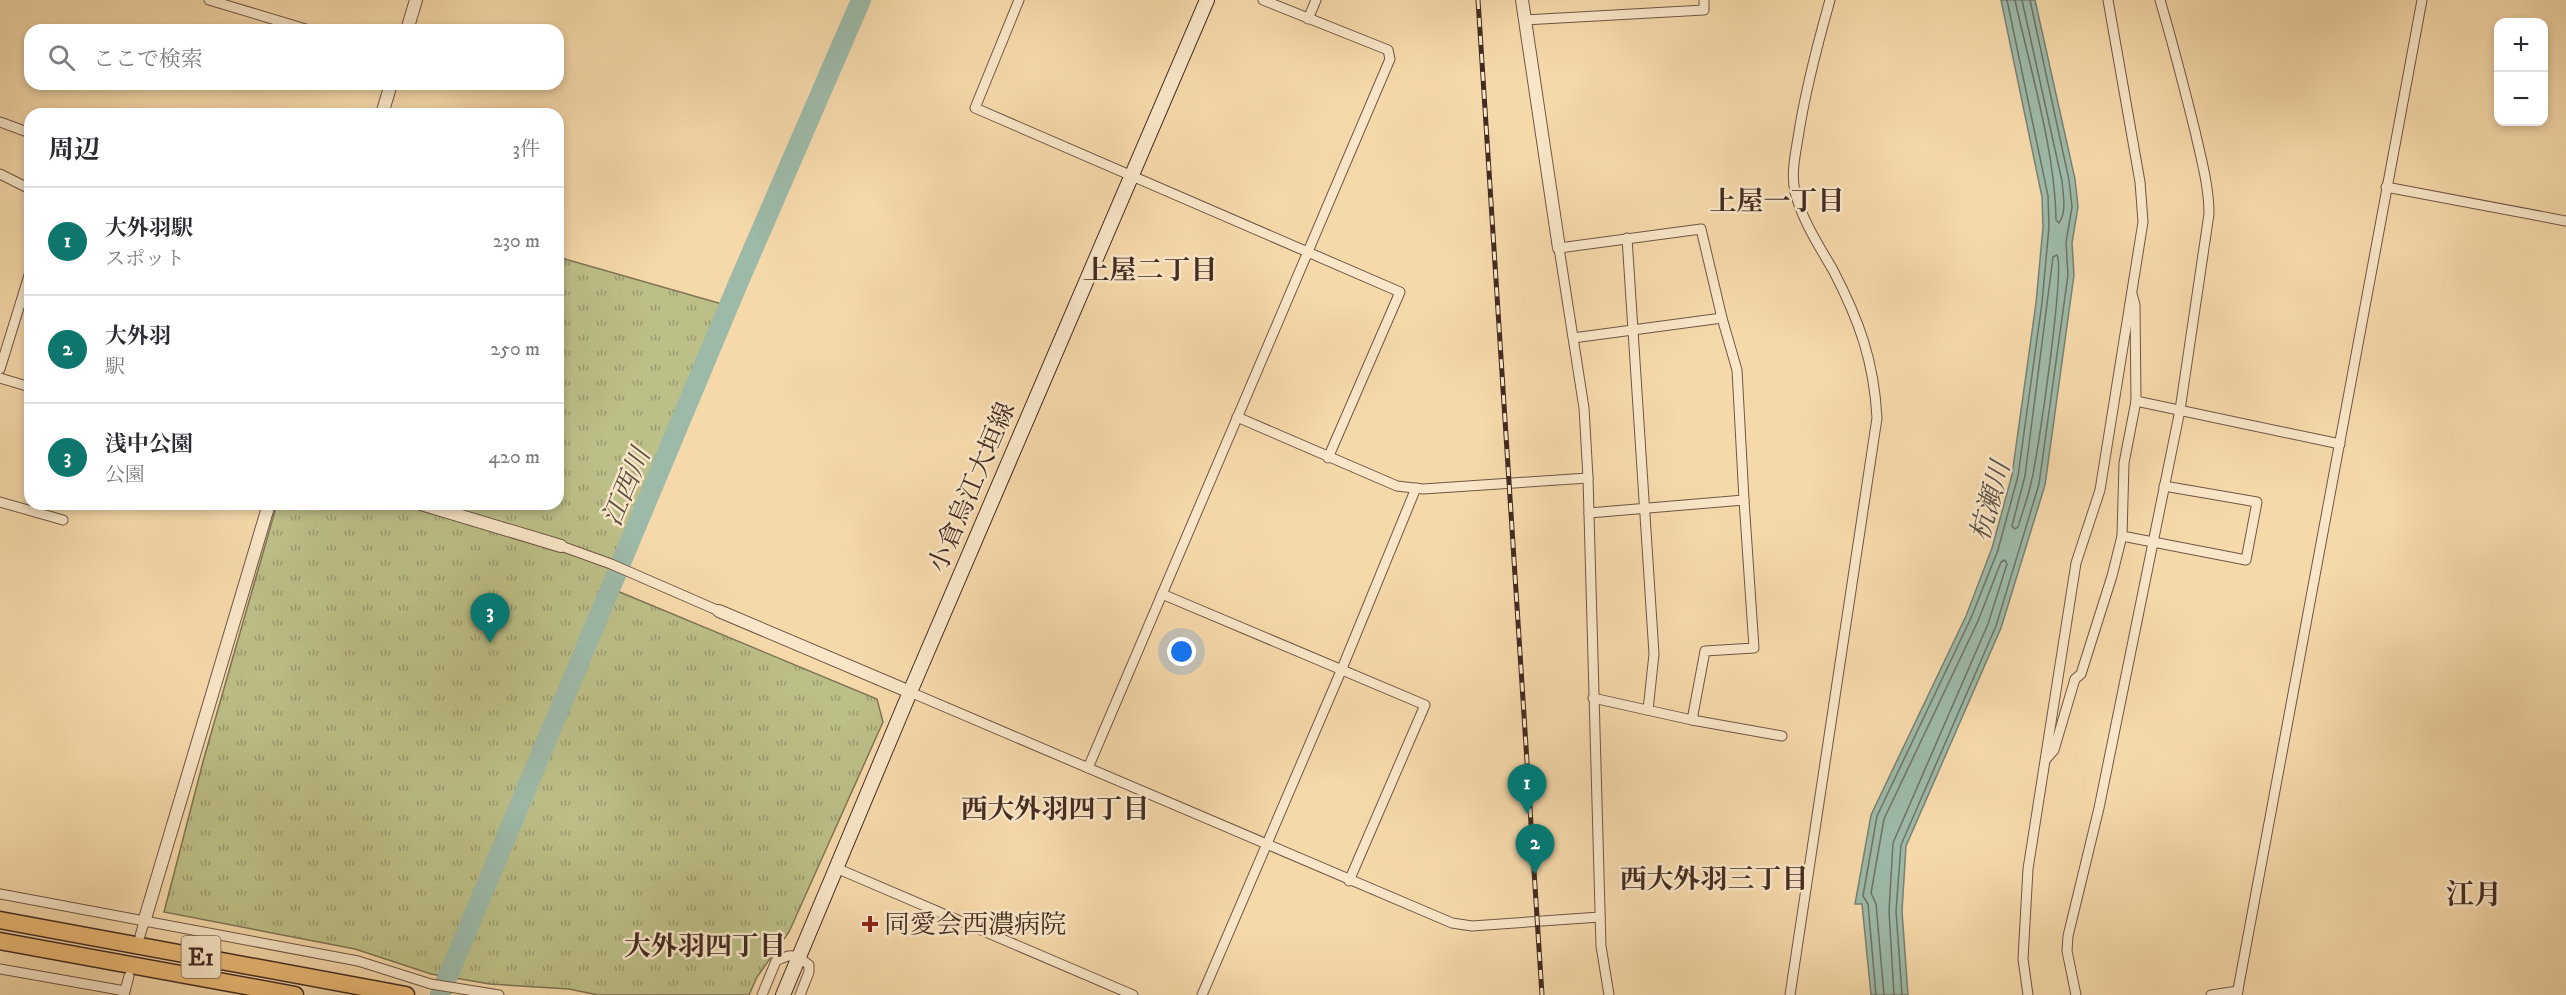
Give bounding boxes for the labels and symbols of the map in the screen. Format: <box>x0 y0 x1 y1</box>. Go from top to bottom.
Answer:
district label: 上屋一丁目 <box>1710 185 1845 219</box>
district label: 上屋二丁目 <box>1083 254 1218 288</box>
street label: 小倉烏江大垣線 <box>922 397 1023 578</box>
water label: 江西川 <box>595 441 660 531</box>
water label: 杭瀬川 <box>1963 455 2019 545</box>
pin: 3 <box>470 594 510 643</box>
your location <box>1167 637 1196 666</box>
pin: 1 <box>1508 764 1546 814</box>
district label: 西大外羽四丁目 <box>961 793 1150 827</box>
pin: 2 <box>1516 824 1555 874</box>
district label: 西大外羽三丁目 <box>1620 863 1809 897</box>
district label: 江月 <box>2446 878 2502 913</box>
place label: 同愛会西濃病院 <box>884 909 1066 942</box>
marker: 同愛会西濃病院 <box>861 915 879 933</box>
district label: 大外羽四丁目 <box>624 930 786 964</box>
road number: E1 <box>182 936 220 978</box>

